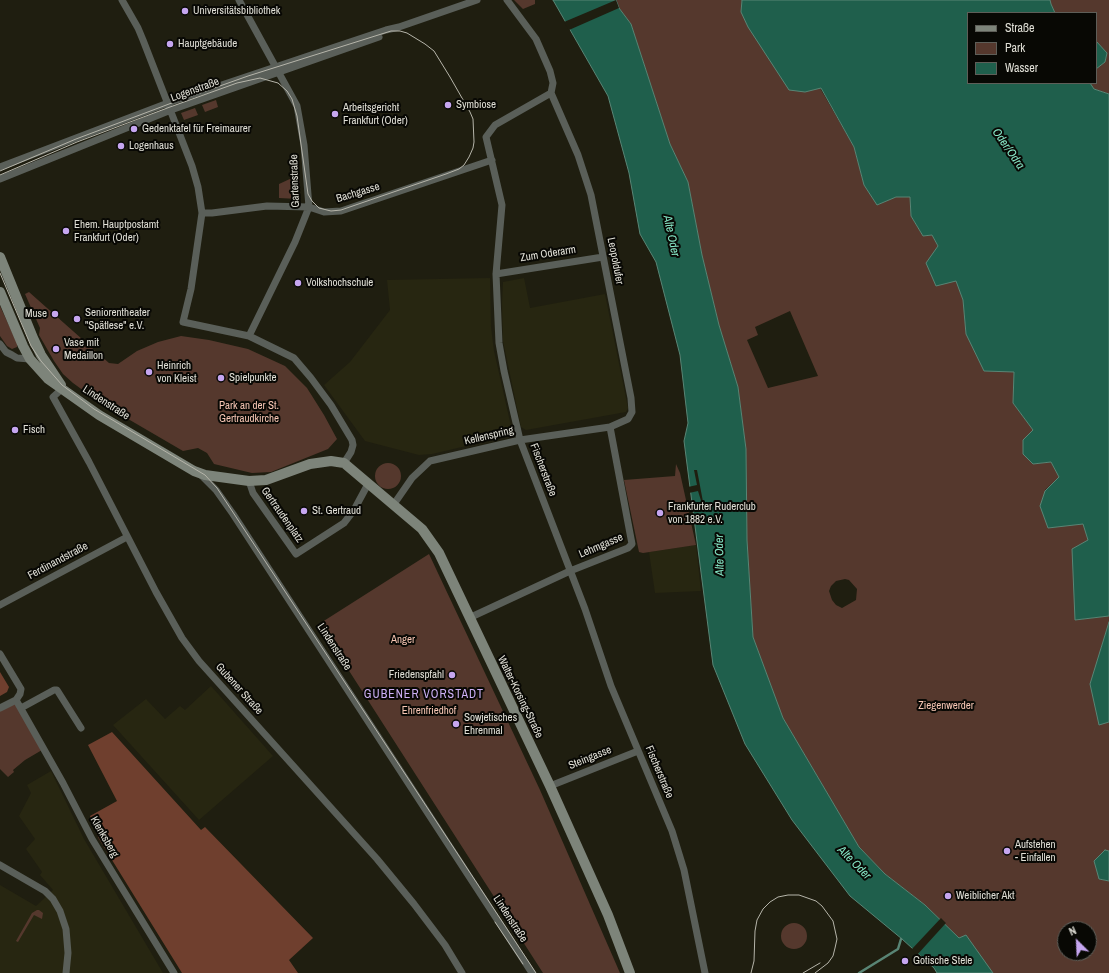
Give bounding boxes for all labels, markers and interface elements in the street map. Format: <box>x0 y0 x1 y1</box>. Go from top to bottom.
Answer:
place label: Universitätsbibliothek <box>193 4 280 18</box>
marker: Universitätsbibliothek <box>180 6 190 16</box>
legend <box>967 12 1097 84</box>
text: Straße <box>1005 20 1035 36</box>
place label: Hauptgebäude <box>178 37 237 51</box>
marker: Hauptgebäude <box>165 39 175 49</box>
text: Park <box>1005 40 1025 56</box>
text: Wasser <box>1005 60 1038 76</box>
street label: Logenstraße <box>169 75 221 105</box>
place label: Symbiose <box>456 98 496 112</box>
marker: Symbiose <box>443 100 453 110</box>
place label: Arbeitsgericht Frankfurt (Oder) <box>343 101 408 127</box>
marker: Arbeitsgericht Frankfurt (Oder) <box>330 109 340 119</box>
place label: Gedenktafel für Freimaurer <box>142 122 251 136</box>
marker: Gedenktafel für Freimaurer <box>129 124 139 134</box>
water label: Oder/Odra <box>989 126 1027 172</box>
place label: Logenhaus <box>129 139 174 153</box>
marker: Logenhaus <box>116 141 126 151</box>
street label: Gartenstraße <box>287 154 303 208</box>
street label: Bachgasse <box>335 180 381 206</box>
water label: Alte Oder <box>660 214 682 258</box>
place label: Ehem. Hauptpostamt Frankfurt (Oder) <box>74 218 159 244</box>
marker: Ehem. Hauptpostamt Frankfurt (Oder) <box>61 226 71 236</box>
street label: Leopoldufer <box>604 236 626 286</box>
street label: Zum Oderarm <box>519 243 577 265</box>
place label: Volkshochschule <box>306 276 373 290</box>
marker: Volkshochschule <box>293 278 303 288</box>
place label: Seniorentheater "Spätlese" e.V. <box>85 306 150 332</box>
place label: Muse <box>25 307 47 321</box>
marker: Muse <box>50 309 60 319</box>
marker: Seniorentheater "Spätlese" e.V. <box>72 314 82 324</box>
place label: Vase mit Medaillon <box>64 336 103 362</box>
marker: Vase mit Medaillon <box>51 344 61 354</box>
place label: Heinrich von Kleist <box>157 359 197 385</box>
marker: Heinrich von Kleist <box>144 367 154 377</box>
place label: Spielpunkte <box>229 371 277 385</box>
marker: Spielpunkte <box>216 373 226 383</box>
street label: Lindenstraße <box>80 383 132 423</box>
park label: Park an der St. Gertraudkirche <box>219 399 279 425</box>
place label: Fisch <box>23 423 45 437</box>
street label: Kellenspring <box>463 424 515 448</box>
marker: Fisch <box>10 425 20 435</box>
street label: Fischerstraße <box>527 442 559 498</box>
street label: Gertraudenplatz <box>258 485 306 545</box>
place label: Frankfurter Ruderclub von 1882 e.V. <box>668 500 756 526</box>
place label: St. Gertraud <box>312 504 361 518</box>
marker: St. Gertraud <box>299 506 309 516</box>
marker: Frankfurter Ruderclub von 1882 e.V. <box>655 508 665 518</box>
street label: Lehmgasse <box>577 531 625 561</box>
water label: Alte Oder <box>712 534 728 576</box>
street label: Ferdinandstraße <box>26 540 90 582</box>
street label: Lindenstraße <box>314 621 354 673</box>
park label: Anger <box>391 633 415 647</box>
street label: Walter-Korsing-Straße <box>494 654 546 740</box>
street label: Gubener Straße <box>212 661 266 717</box>
place label: Friedenspfahl <box>389 668 444 682</box>
marker: Friedenspfahl <box>447 670 457 680</box>
district label: GUBENER VORSTADT <box>364 688 484 702</box>
park label: Ziegenwerder <box>918 699 974 713</box>
park label: Ehrenfriedhof <box>402 704 456 718</box>
place label: Sowjetisches Ehrenmal <box>464 711 517 737</box>
marker: Sowjetisches Ehrenmal <box>451 719 461 729</box>
street label: Steingasse <box>567 743 613 773</box>
street label: Fischerstraße <box>642 744 676 800</box>
street label: Klenksberg <box>87 814 121 860</box>
place label: Aufstehen - Einfallen <box>1015 838 1056 864</box>
water label: Alte Oder <box>834 843 874 883</box>
marker: Aufstehen - Einfallen <box>1002 846 1012 856</box>
place label: Weiblicher Akt <box>956 889 1014 903</box>
marker: Weiblicher Akt <box>943 891 953 901</box>
street label: Lindenstraße <box>490 893 530 945</box>
north arrow <box>1057 921 1097 961</box>
text: N <box>1067 923 1078 939</box>
place label: Gotische Stele <box>913 954 972 968</box>
marker: Gotische Stele <box>900 956 910 966</box>

